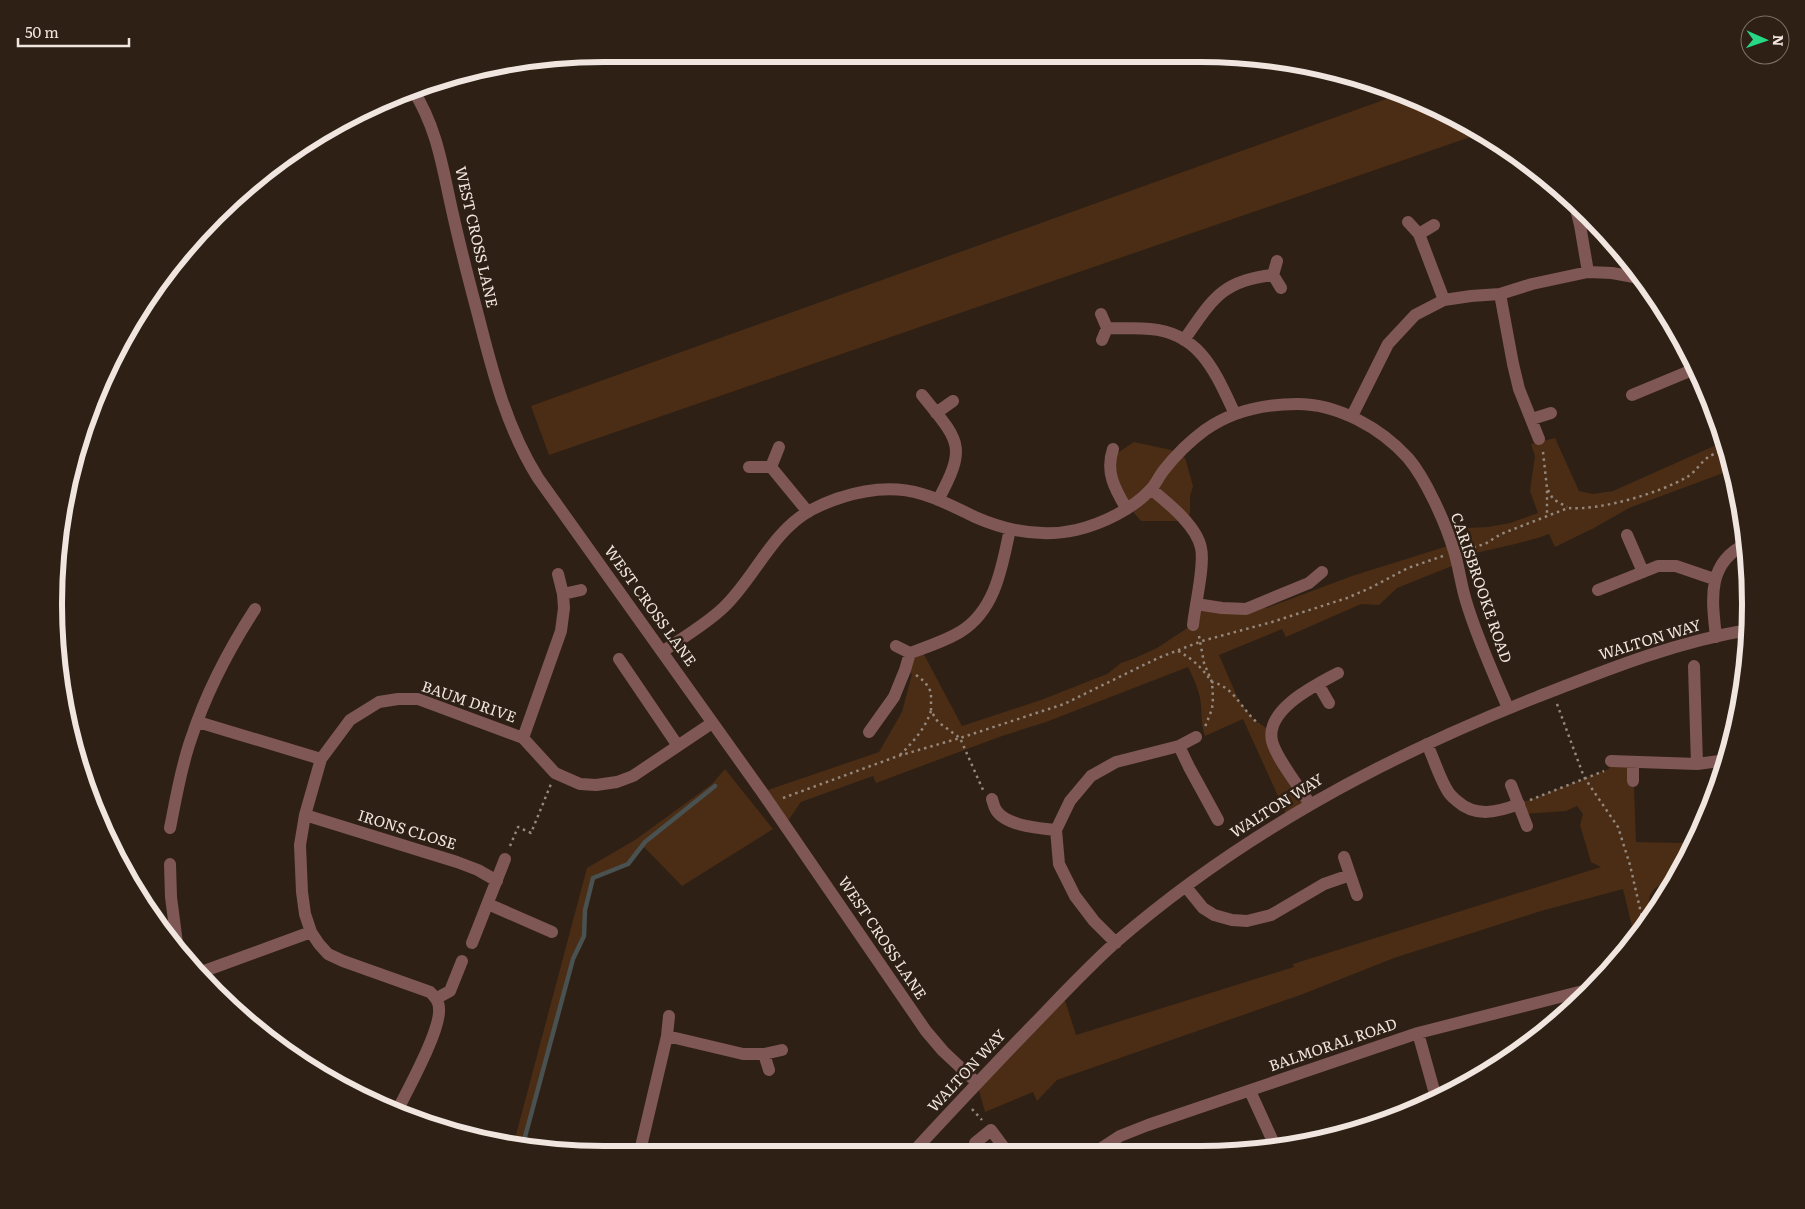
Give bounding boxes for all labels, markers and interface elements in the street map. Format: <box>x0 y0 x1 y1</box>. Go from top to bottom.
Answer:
scale bar <box>18 15 129 47</box>
north arrow <box>1740 15 1790 65</box>
text: 50 m <box>25 20 59 43</box>
text: N <box>1769 34 1789 47</box>
street label: WEST CROSS LANE <box>450 164 505 310</box>
street label: CARISBROOKE ROAD <box>1446 509 1519 666</box>
street label: WEST CROSS LANE <box>599 540 703 670</box>
street label: WALTON WAY <box>1595 612 1704 665</box>
street label: BAUM DRIVE <box>419 674 520 728</box>
street label: WALTON WAY <box>1225 767 1328 843</box>
street label: IRONS CLOSE <box>355 803 460 854</box>
street label: WEST CROSS LANE <box>833 871 933 1003</box>
street label: BALMORAL ROAD <box>1265 1011 1400 1076</box>
street label: WALTON WAY <box>921 1023 1011 1117</box>

